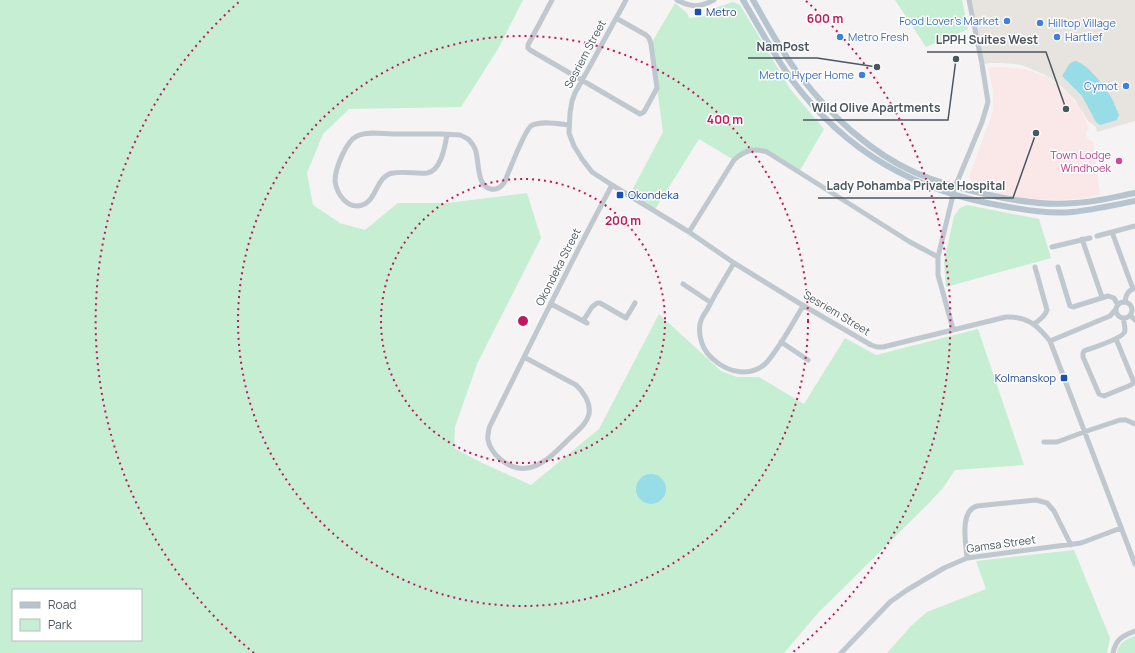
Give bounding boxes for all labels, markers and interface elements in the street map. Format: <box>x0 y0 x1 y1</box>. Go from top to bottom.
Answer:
place label: Metro <box>706 4 737 19</box>
marker: Metro <box>693 7 703 17</box>
text: 600 m <box>807 10 843 27</box>
place label: Food Lover's Market <box>899 13 999 28</box>
place label: Hilltop Village <box>1048 15 1116 30</box>
marker: Food Lover's Market <box>1002 16 1012 26</box>
street label: Sesriem Street <box>560 17 609 91</box>
marker: Hilltop Village <box>1035 18 1045 28</box>
callout: LPPH Suites West <box>927 28 1046 52</box>
place label: Metro Fresh <box>848 29 909 44</box>
place label: Hartlief <box>1065 29 1103 44</box>
text: LPPH Suites West <box>936 31 1038 48</box>
marker: Metro Fresh <box>835 32 845 42</box>
marker: Hartlief <box>1052 32 1062 42</box>
callout: NamPost <box>748 34 817 58</box>
text: NamPost <box>757 38 809 55</box>
place label: Metro Hyper Home <box>759 67 855 82</box>
marker: Metro Hyper Home <box>857 70 867 80</box>
place label: Cymot <box>1084 78 1118 93</box>
marker: Cymot <box>1121 81 1131 91</box>
callout: Wild Olive Apartments <box>803 96 948 120</box>
text: Wild Olive Apartments <box>811 99 941 116</box>
text: 400 m <box>707 111 743 128</box>
place label: Town Lodge Windhoek <box>1050 147 1112 175</box>
marker: Town Lodge Windhoek <box>1114 156 1124 166</box>
callout: Lady Pohamba Private Hospital <box>818 174 1013 198</box>
text: Lady Pohamba Private Hospital <box>827 177 1005 194</box>
place label: Okondeka <box>628 187 679 202</box>
marker: Okondeka <box>615 190 625 200</box>
text: 200 m <box>605 212 641 229</box>
street label: Okondeka Street <box>531 225 584 308</box>
street label: Sesriem Street <box>801 287 874 338</box>
centre of rings <box>516 314 530 328</box>
place label: Kolmanskop <box>995 370 1056 385</box>
marker: Kolmanskop <box>1059 373 1069 383</box>
street label: Gamsa Street <box>965 531 1036 556</box>
legend <box>12 589 142 641</box>
text: Road <box>48 596 76 613</box>
text: Park <box>48 616 73 633</box>

